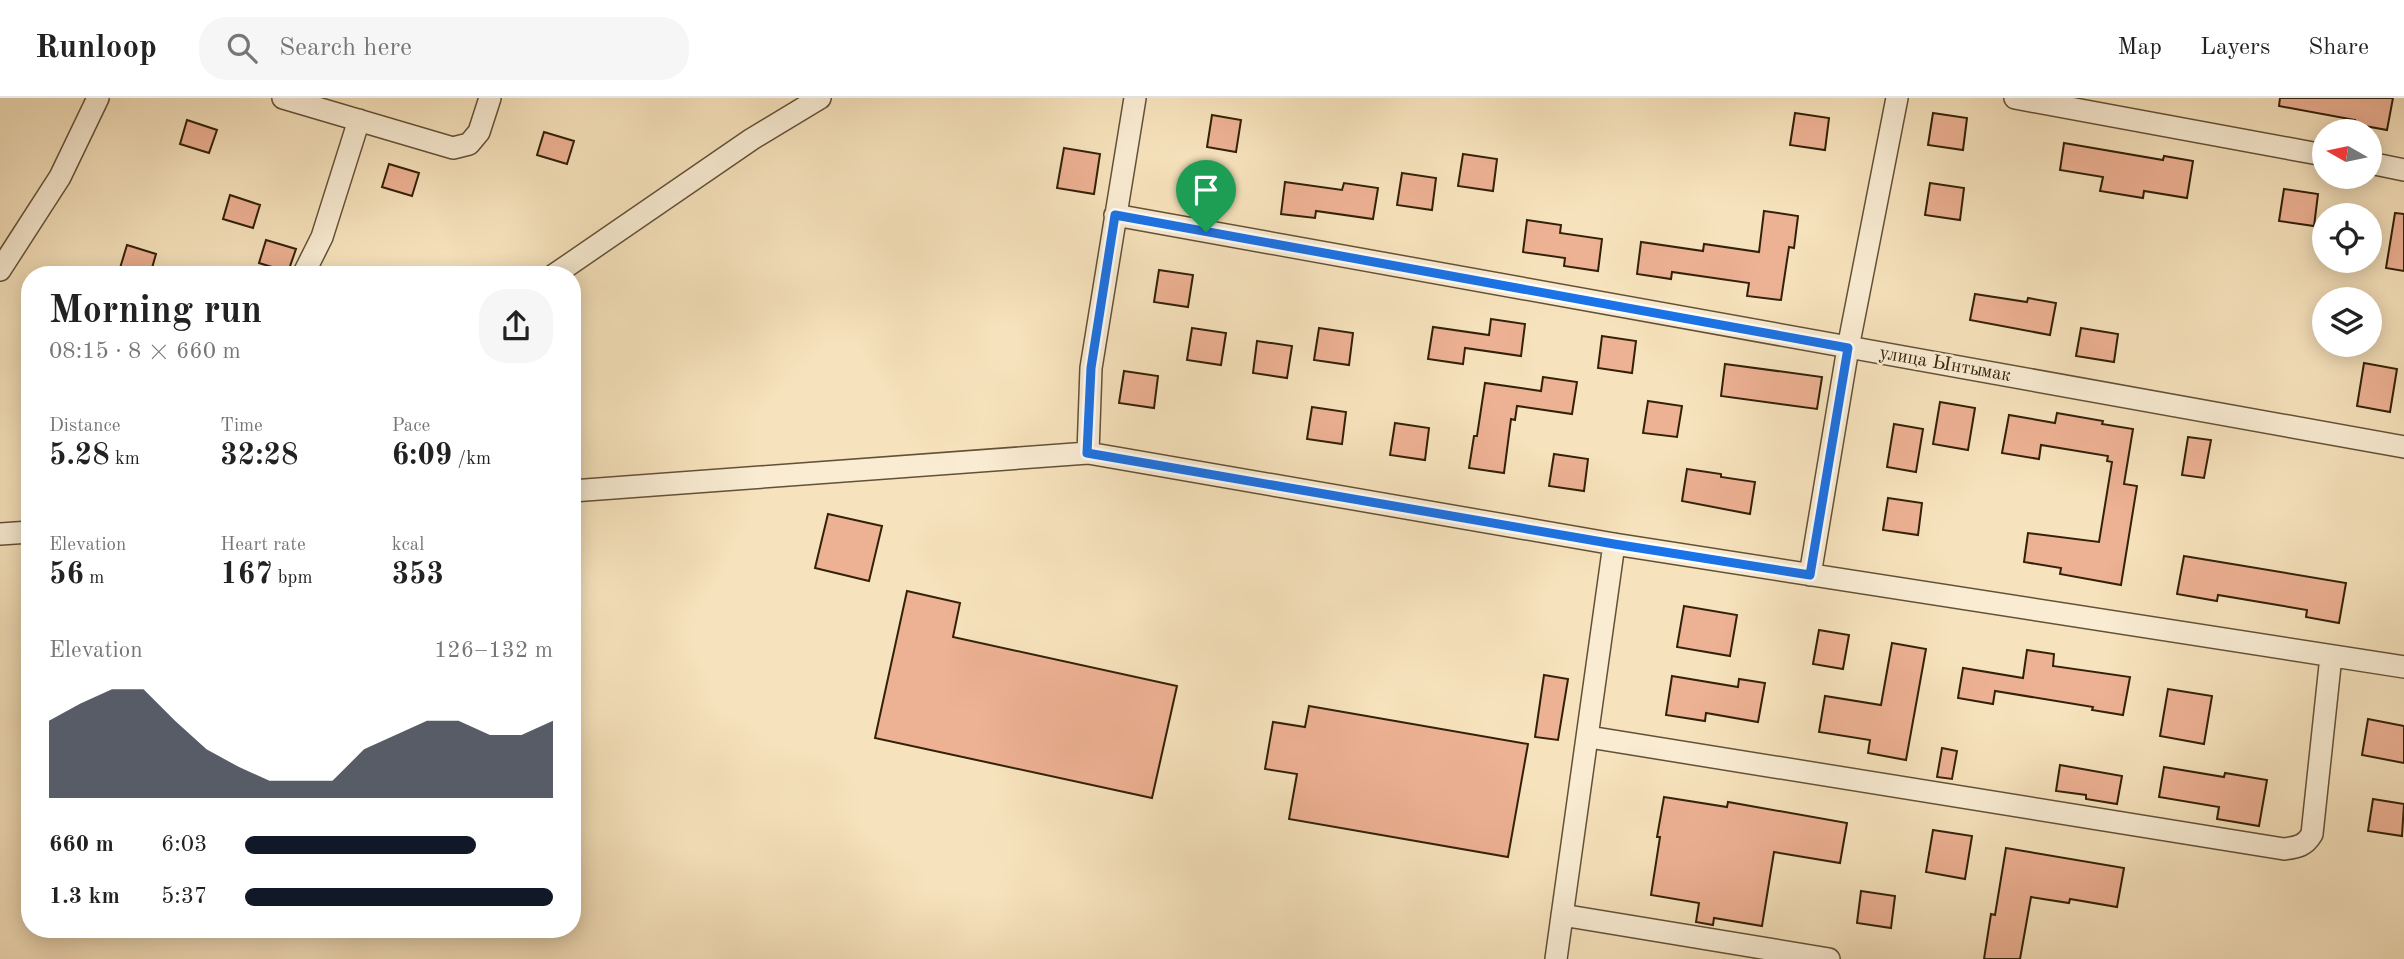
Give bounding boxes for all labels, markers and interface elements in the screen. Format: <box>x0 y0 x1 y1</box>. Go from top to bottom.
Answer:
search box <box>199 17 689 80</box>
icon: search <box>223 29 261 67</box>
text: Runloop <box>35 32 157 65</box>
text: Search here <box>279 35 412 61</box>
text: Map <box>2118 36 2162 60</box>
text: Layers <box>2200 36 2270 60</box>
text: Share <box>2308 36 2369 60</box>
north arrow <box>2312 119 2382 189</box>
map controls <box>2312 119 2382 357</box>
pin <box>1176 160 1236 232</box>
icon: arrive <box>1187 171 1225 209</box>
button: locate <box>2312 203 2382 273</box>
button: layers <box>2312 287 2382 357</box>
button: share <box>479 289 553 363</box>
text: Morning run <box>49 293 262 331</box>
text: 08:15 · 8 × 660 m <box>49 340 241 363</box>
street label: улица Ынтымак <box>1878 344 2013 386</box>
text: Distance <box>49 417 121 436</box>
text: Time <box>220 417 263 436</box>
text: Pace <box>392 417 430 436</box>
text: 5.28 <box>49 441 110 471</box>
text: 32:28 <box>220 441 298 471</box>
text: 6:09 <box>392 441 452 471</box>
text: km <box>110 450 140 469</box>
text: /km <box>452 450 491 469</box>
text: Elevation <box>49 536 126 555</box>
text: Heart rate <box>220 536 306 555</box>
text: kcal <box>392 536 424 555</box>
text: 56 <box>49 560 84 590</box>
text: 167 <box>220 560 273 590</box>
text: 353 <box>392 560 444 590</box>
text: m <box>84 569 104 588</box>
text: bpm <box>273 569 313 588</box>
text: Elevation <box>49 639 143 662</box>
text: 126–132 m <box>434 639 553 662</box>
text: 660 m <box>49 833 114 856</box>
text: 6:03 <box>161 833 207 856</box>
text: 1.3 km <box>49 885 120 908</box>
text: 5:37 <box>161 885 207 908</box>

